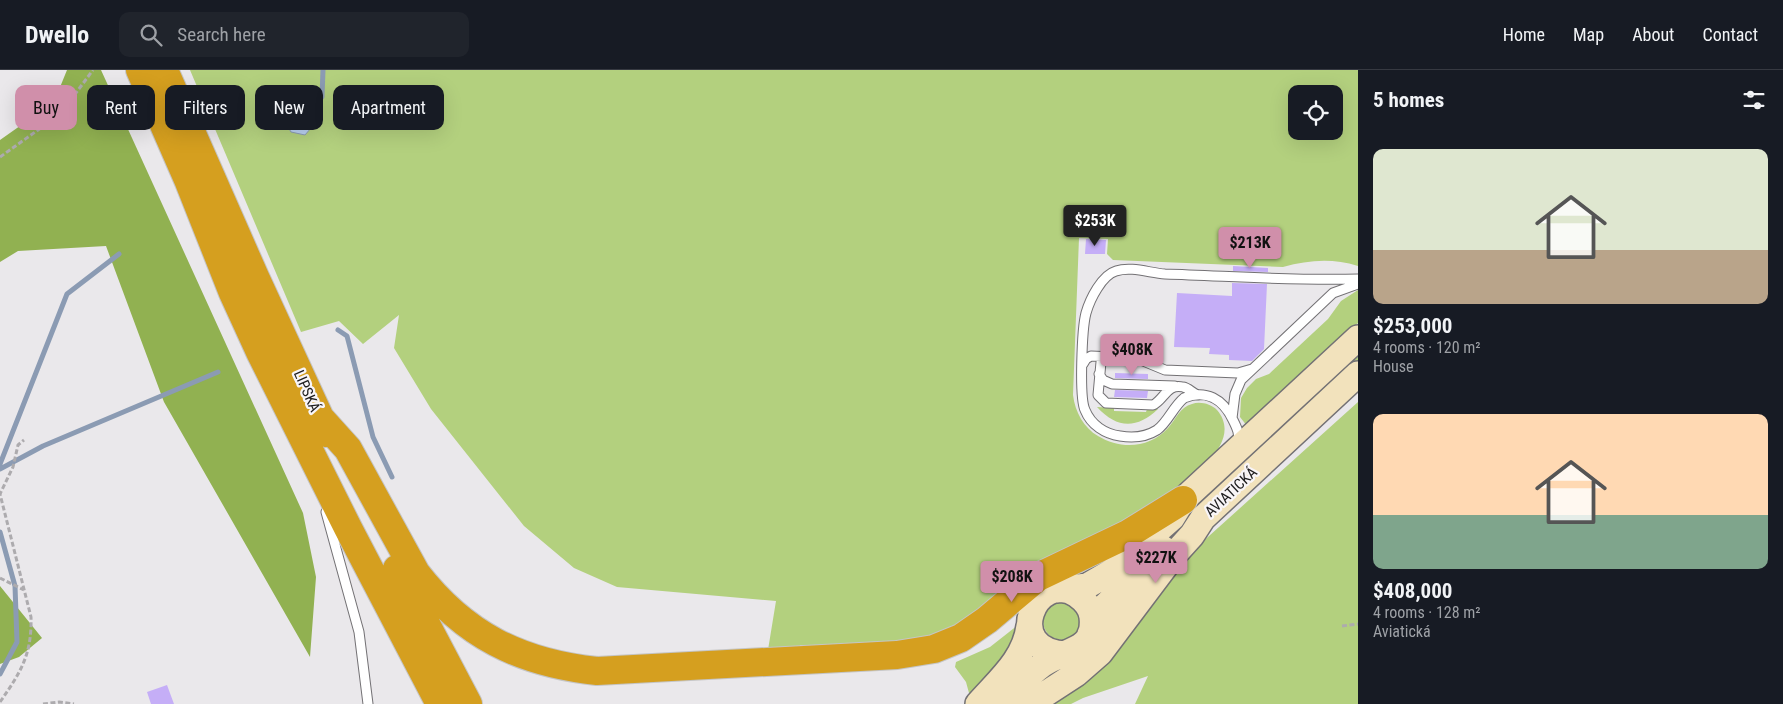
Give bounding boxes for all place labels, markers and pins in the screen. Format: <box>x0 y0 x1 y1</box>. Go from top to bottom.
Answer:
pin: $253K <box>1060 204 1130 247</box>
pin: $213K <box>1215 226 1285 269</box>
pin: $408K <box>1097 334 1167 376</box>
pin: $227K <box>1121 542 1191 584</box>
pin: $208K <box>977 560 1047 603</box>

